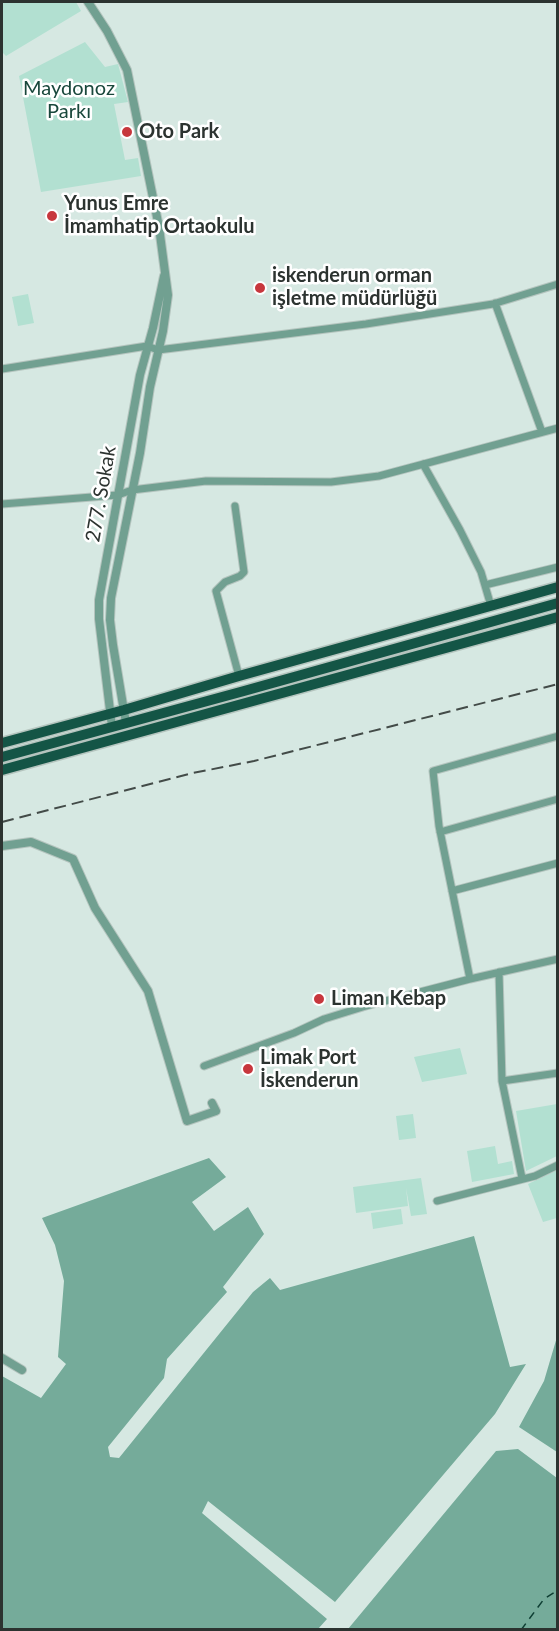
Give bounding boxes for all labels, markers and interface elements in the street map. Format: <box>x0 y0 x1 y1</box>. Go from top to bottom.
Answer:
park label: Maydonoz Parkı <box>23 77 115 124</box>
place label: Oto Park <box>139 120 219 144</box>
marker: Oto Park <box>120 125 134 139</box>
place label: Yunus Emre İmamhatip Ortaokulu <box>64 192 255 239</box>
marker: Yunus Emre İmamhatip Ortaokulu <box>45 209 59 223</box>
place label: iskenderun orman işletme müdürlüğü <box>272 264 437 311</box>
marker: iskenderun orman işletme müdürlüğü <box>253 281 267 295</box>
street label: 277. Sokak <box>81 444 121 544</box>
place label: Liman Kebap <box>331 987 446 1011</box>
marker: Liman Kebap <box>312 992 326 1006</box>
place label: Limak Port İskenderun <box>260 1046 359 1093</box>
marker: Limak Port İskenderun <box>241 1062 255 1076</box>

